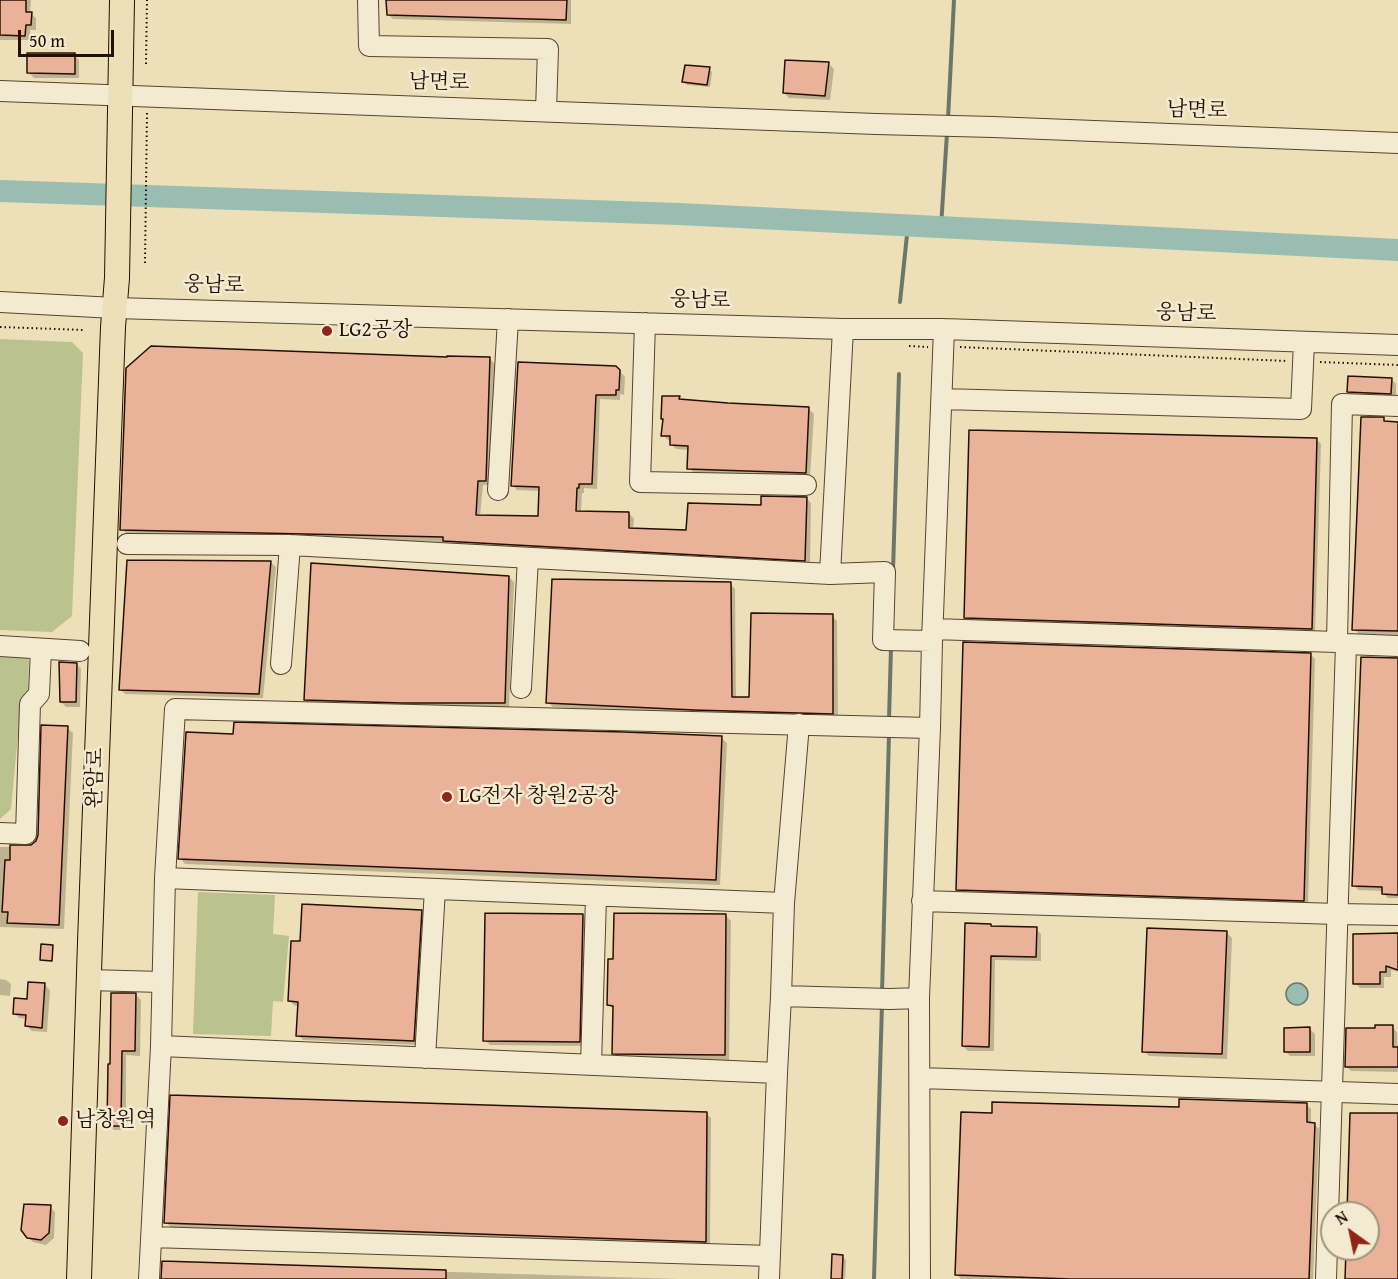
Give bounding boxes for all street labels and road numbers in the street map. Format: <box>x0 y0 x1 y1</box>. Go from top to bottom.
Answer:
street label: 남면로 <box>408 69 470 97</box>
street label: 남면로 <box>1166 97 1228 125</box>
street label: 웅남로 <box>183 272 245 300</box>
street label: 웅남로 <box>669 287 731 315</box>
street label: 웅남로 <box>1155 300 1217 328</box>
street label: 완암로 <box>82 747 110 809</box>

